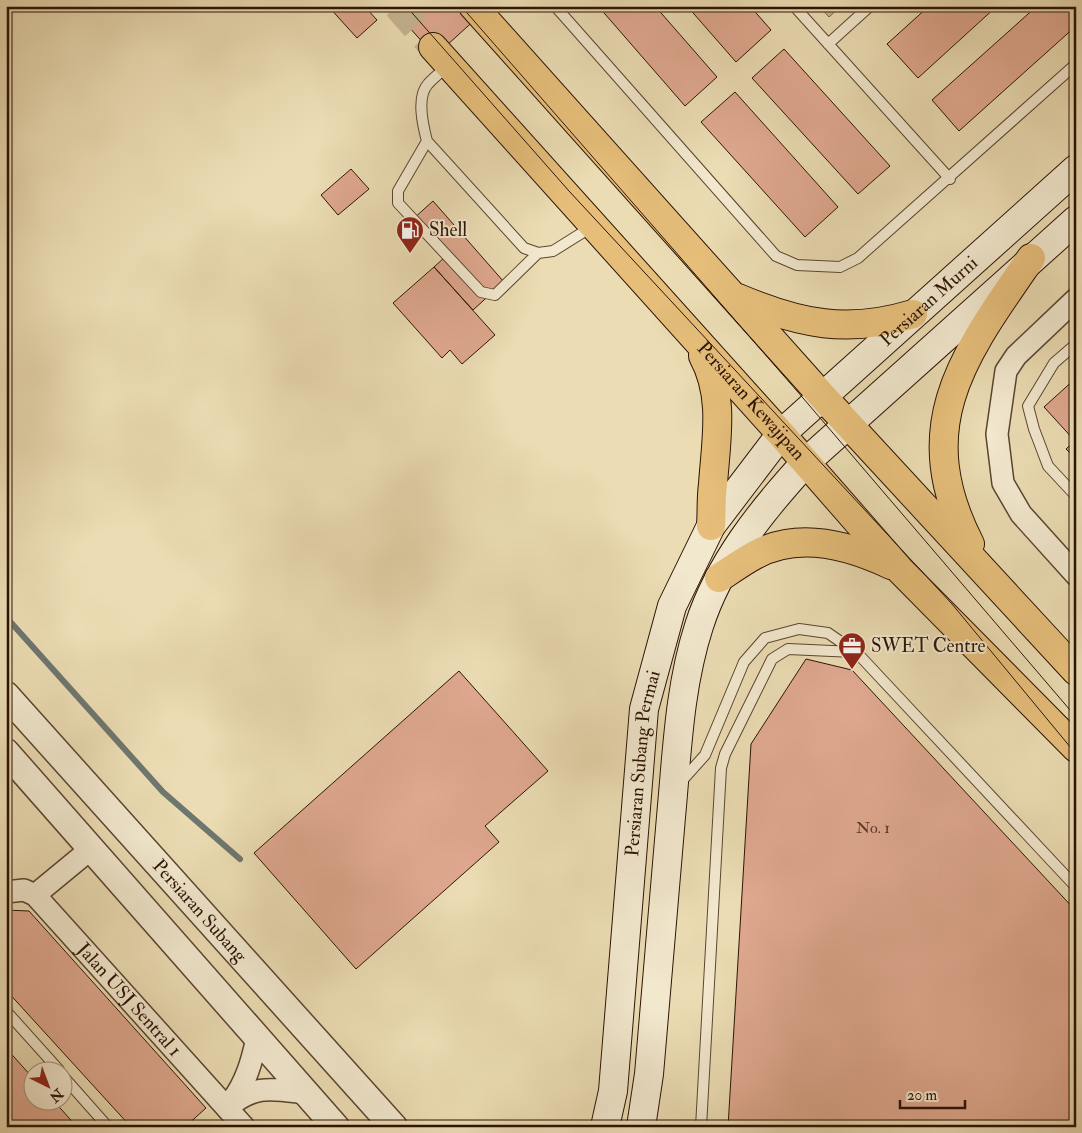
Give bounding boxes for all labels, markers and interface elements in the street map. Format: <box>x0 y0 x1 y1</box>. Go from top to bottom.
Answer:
fuel station icon: Shell <box>395 215 425 254</box>
place label: Shell <box>429 218 467 242</box>
street label: Persiaran Murni <box>875 251 983 352</box>
street label: Persiaran Kewajipan <box>692 337 811 465</box>
office icon: SWET Centre <box>837 631 867 670</box>
place label: SWET Centre <box>871 634 985 658</box>
street label: Persiaran Subang Permai <box>620 668 666 857</box>
house number: No. 1 <box>856 818 890 838</box>
street label: Persiaran Subang <box>147 854 253 968</box>
street label: Jalan USJ Sentral 1 <box>71 937 187 1061</box>
north arrow <box>22 1060 72 1110</box>
scale bar <box>900 1078 964 1110</box>
text: N <box>46 1084 67 1106</box>
text: 20 m <box>907 1086 937 1105</box>

